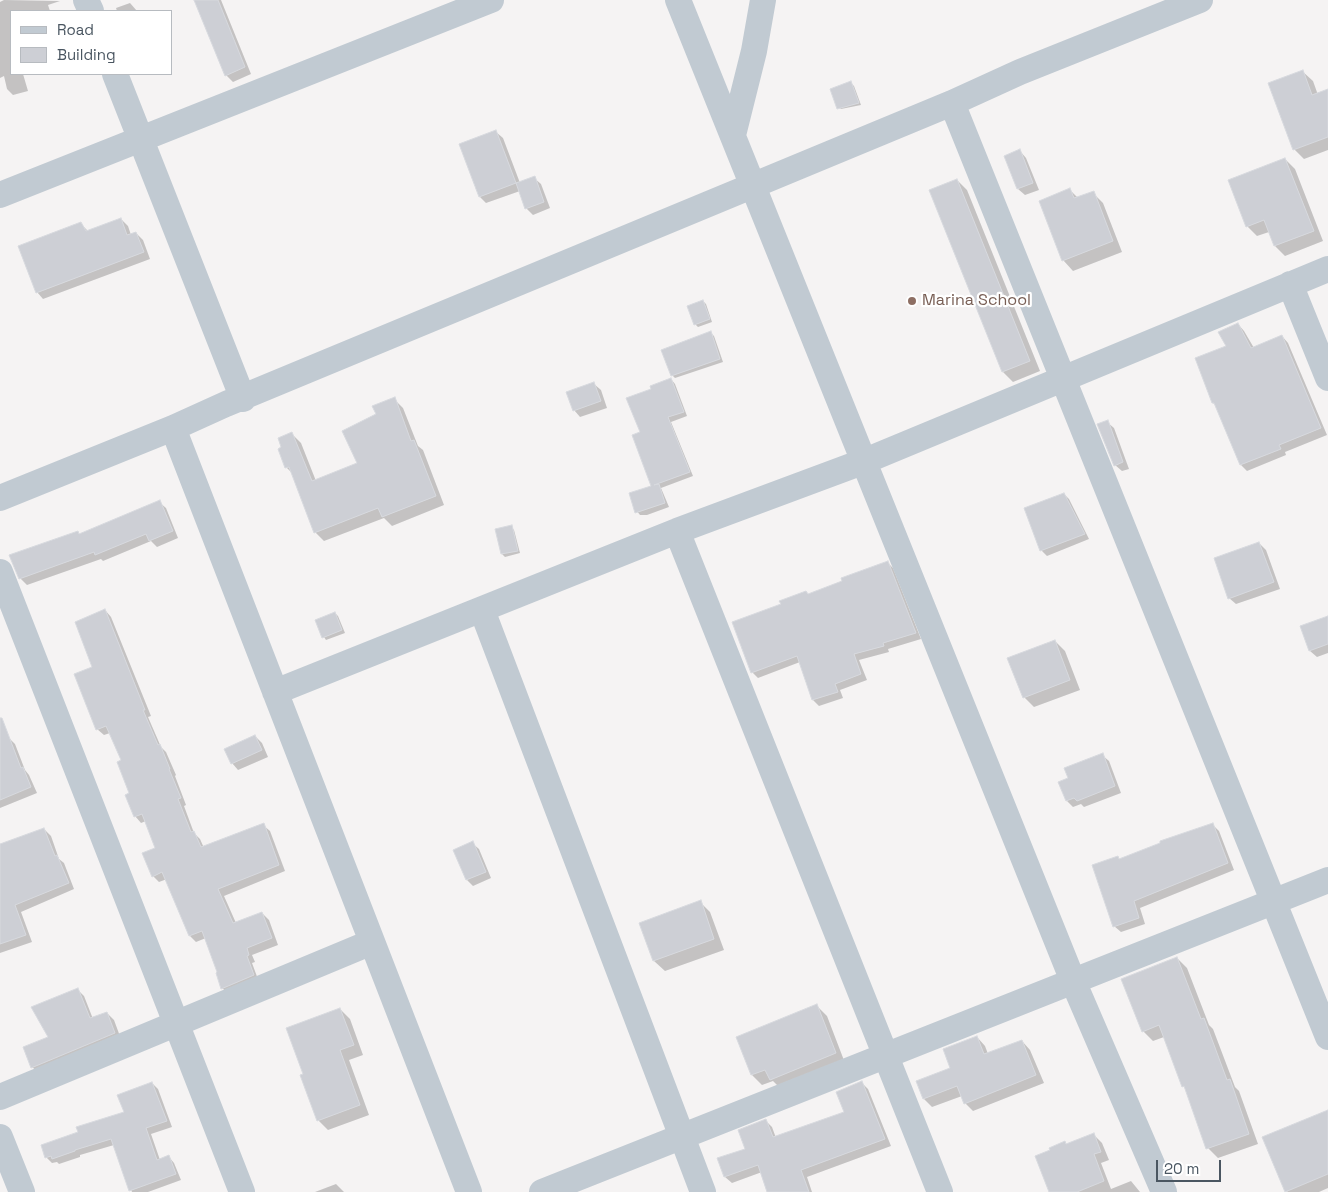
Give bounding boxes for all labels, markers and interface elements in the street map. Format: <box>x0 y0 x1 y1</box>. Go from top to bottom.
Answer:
legend <box>10 10 172 75</box>
text: Road <box>57 20 94 39</box>
text: Building <box>57 45 116 64</box>
place label: Marina School <box>922 291 1031 311</box>
marker: Marina School <box>906 295 918 307</box>
scale bar <box>1158 1150 1223 1182</box>
text: 20 m <box>1164 1159 1199 1178</box>

